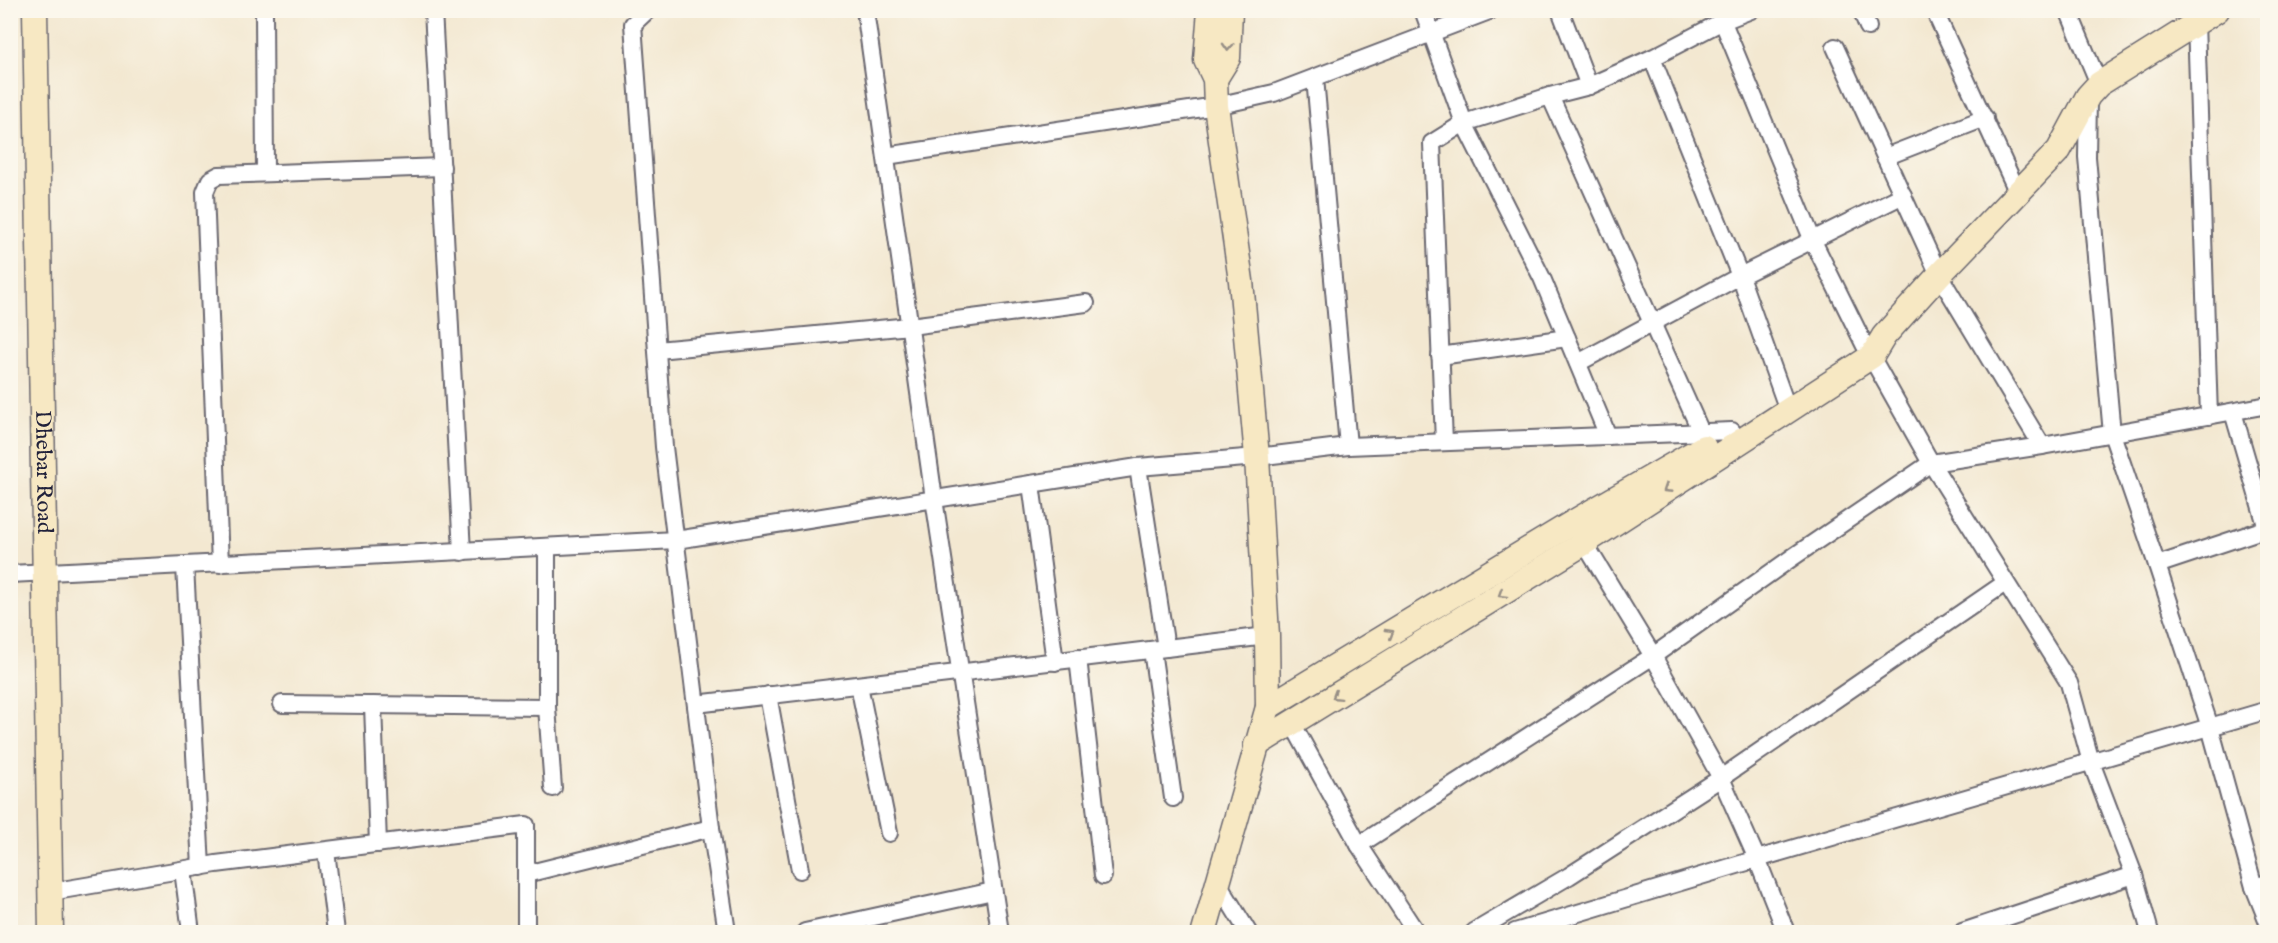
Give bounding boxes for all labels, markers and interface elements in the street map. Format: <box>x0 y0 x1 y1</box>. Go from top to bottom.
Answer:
one-way arrow <box>1222 42 1235 51</box>
street label: Dhebar Road <box>28 410 58 534</box>
one-way arrow <box>1662 482 1673 493</box>
one-way arrow <box>1498 586 1508 598</box>
one-way arrow <box>1384 629 1394 641</box>
one-way arrow <box>1332 689 1342 701</box>

